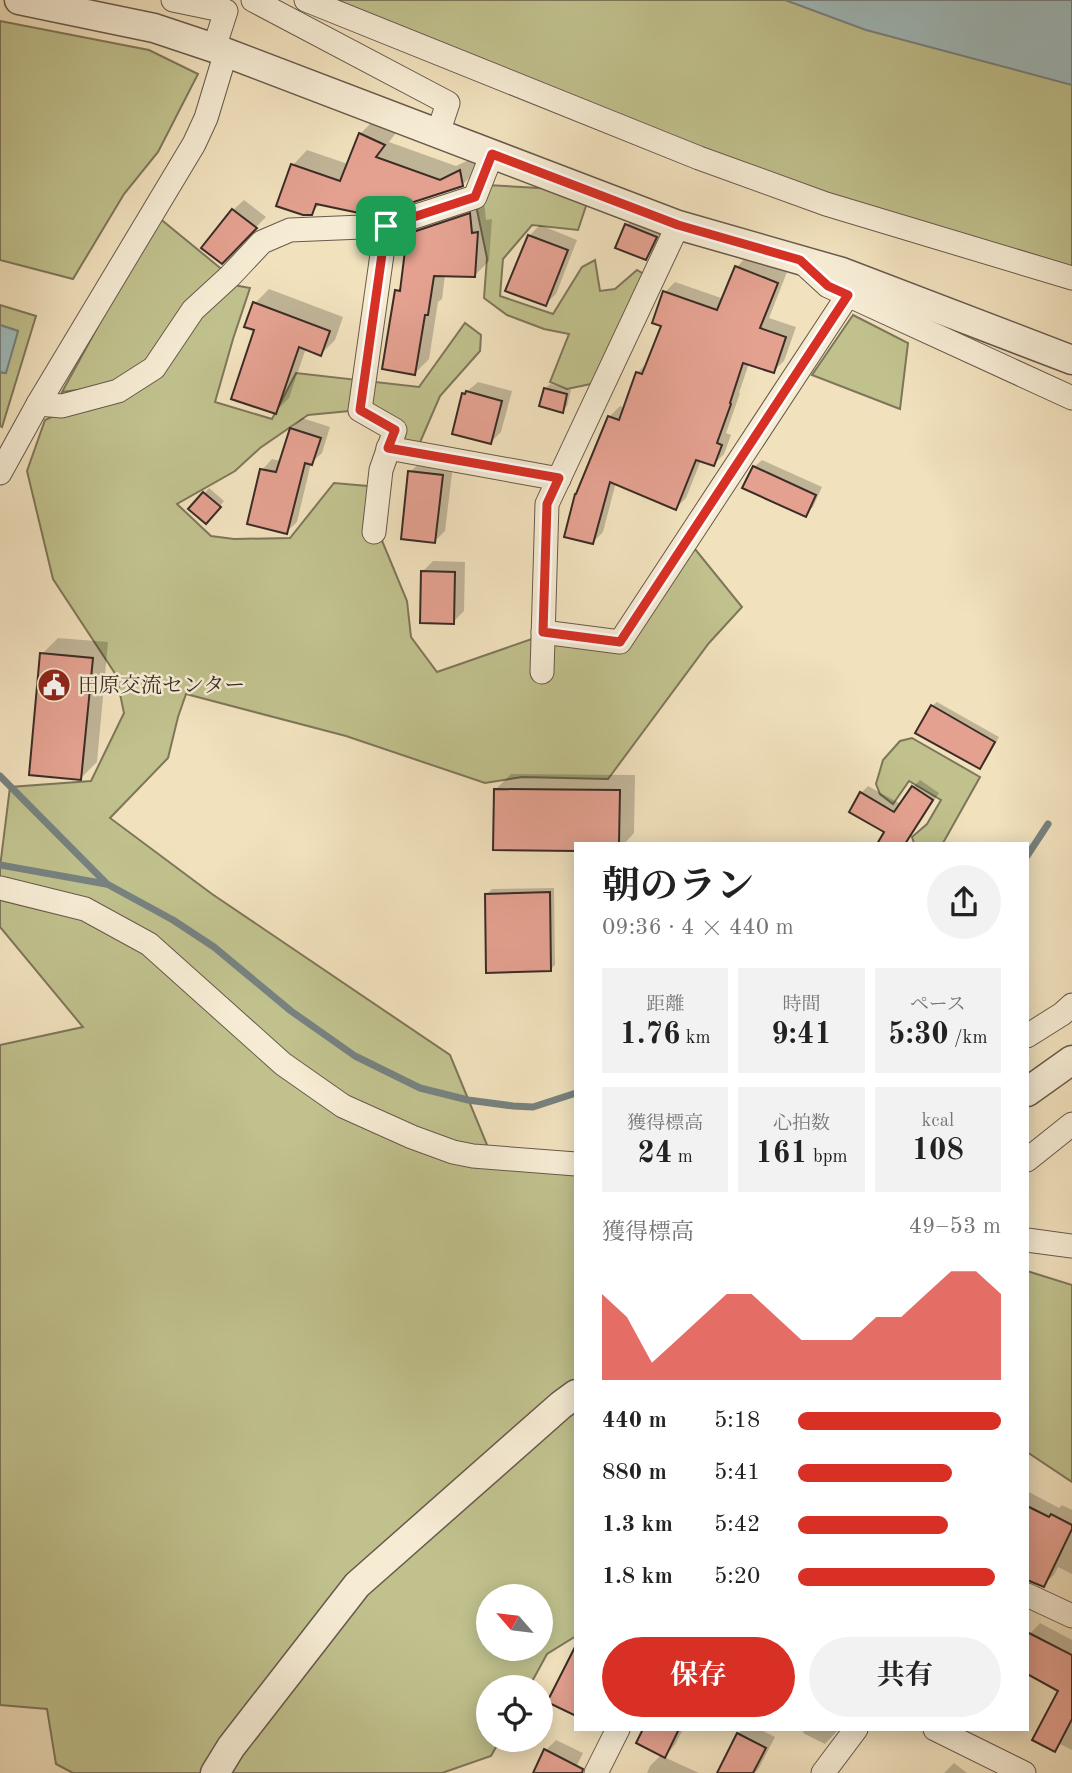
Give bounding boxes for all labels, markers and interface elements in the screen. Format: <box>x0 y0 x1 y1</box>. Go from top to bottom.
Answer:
pin <box>356 196 416 256</box>
icon: arrive <box>367 207 405 245</box>
public building icon: 田原交流センター <box>35 666 73 704</box>
place label: 田原交流センター <box>78 674 245 697</box>
button: share <box>927 865 1001 939</box>
text: 朝のラン <box>602 869 754 907</box>
text: 09:36 · 4 × 440 m <box>602 916 794 939</box>
text: 距離 <box>646 996 684 1015</box>
text: 時間 <box>782 996 821 1015</box>
text: ペース <box>910 996 966 1015</box>
text: 1.76 <box>620 1020 680 1050</box>
text: 9:41 <box>771 1020 832 1050</box>
text: 5:30 <box>888 1020 949 1050</box>
text: km <box>680 1029 711 1048</box>
text: /km <box>949 1029 988 1048</box>
text: kcal <box>921 1112 954 1131</box>
text: 獲得標高 <box>627 1115 703 1134</box>
text: 心拍数 <box>773 1115 830 1134</box>
text: 108 <box>912 1136 964 1166</box>
text: 24 <box>638 1139 672 1169</box>
text: 161 <box>755 1139 808 1169</box>
text: m <box>672 1148 693 1167</box>
text: bpm <box>808 1148 848 1167</box>
text: 49–53 m <box>909 1215 1001 1238</box>
text: 獲得標高 <box>602 1221 694 1244</box>
text: 440 m <box>602 1409 667 1432</box>
text: 5:18 <box>714 1409 760 1432</box>
text: 880 m <box>602 1461 667 1484</box>
text: 5:41 <box>714 1461 760 1484</box>
text: 1.3 km <box>602 1513 673 1536</box>
text: 5:42 <box>714 1513 760 1536</box>
text: 1.8 km <box>602 1565 673 1588</box>
text: 5:20 <box>714 1565 760 1588</box>
north arrow <box>476 1584 553 1661</box>
map controls <box>476 1584 553 1752</box>
button: 保存 <box>602 1637 795 1717</box>
button: 共有 <box>809 1637 1001 1717</box>
button: locate <box>476 1675 553 1752</box>

